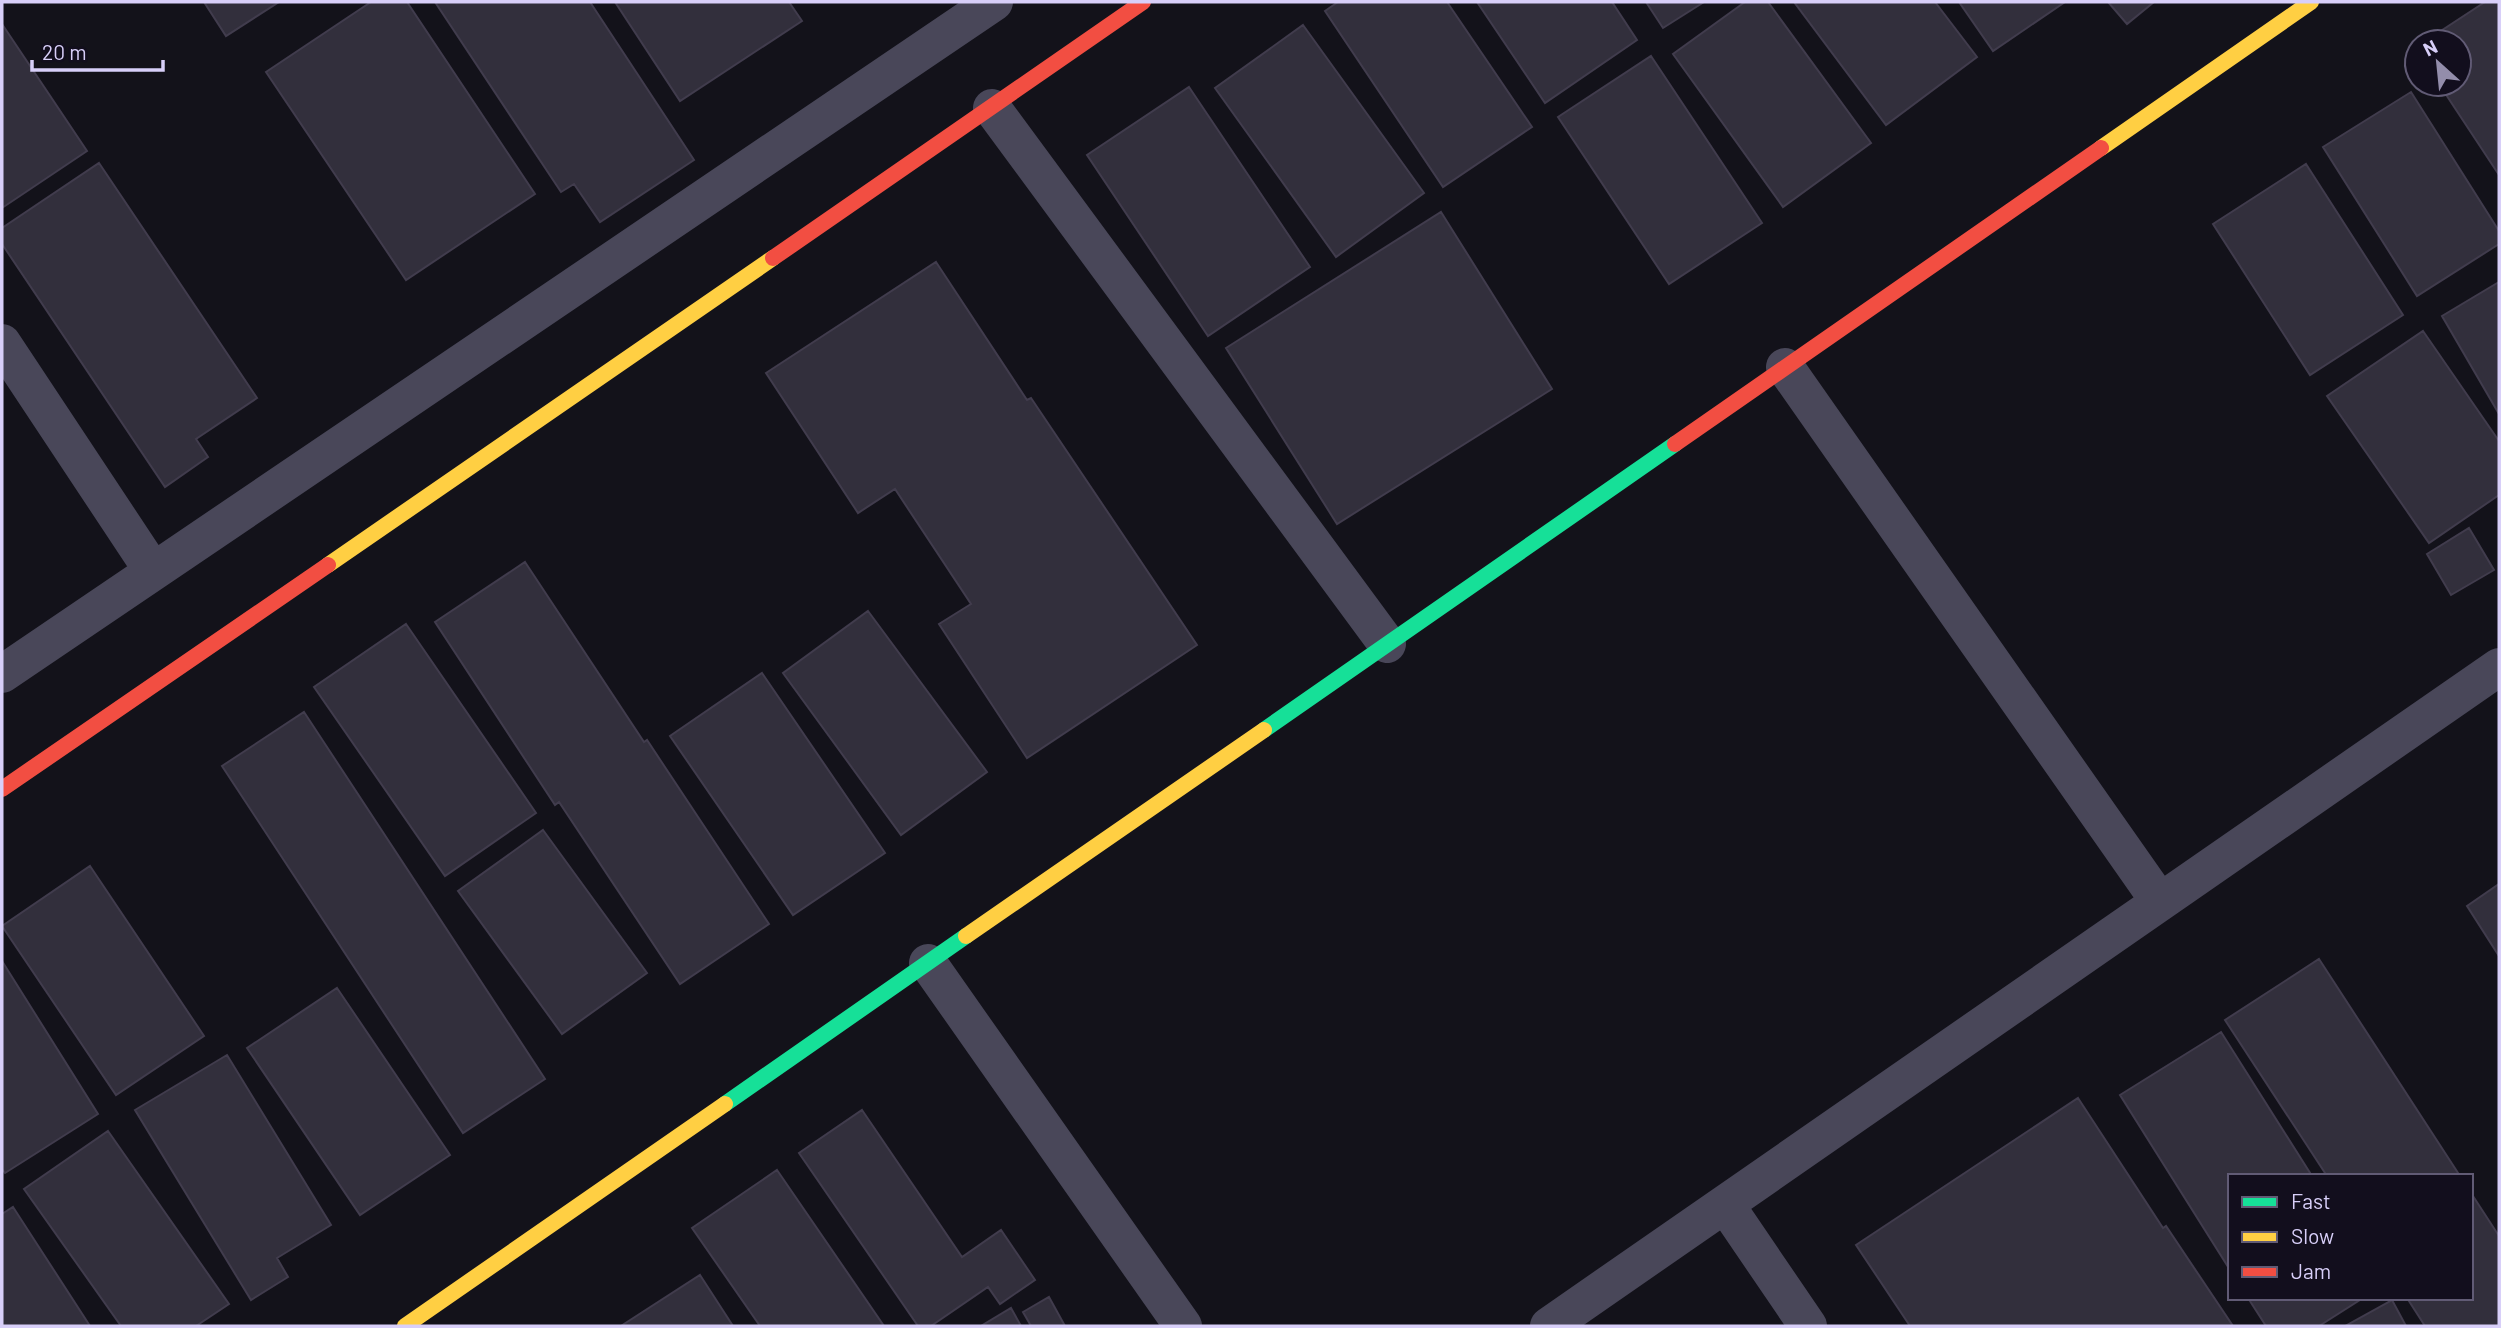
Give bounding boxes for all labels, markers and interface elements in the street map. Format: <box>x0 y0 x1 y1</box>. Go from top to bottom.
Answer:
scale bar <box>32 28 163 72</box>
north arrow <box>2403 28 2473 98</box>
text: N <box>2419 34 2441 61</box>
text: 20 m <box>42 39 87 64</box>
legend <box>2228 1174 2473 1300</box>
text: Fast <box>2291 1188 2331 1213</box>
text: Slow <box>2291 1223 2334 1248</box>
text: Jam <box>2291 1258 2331 1283</box>

